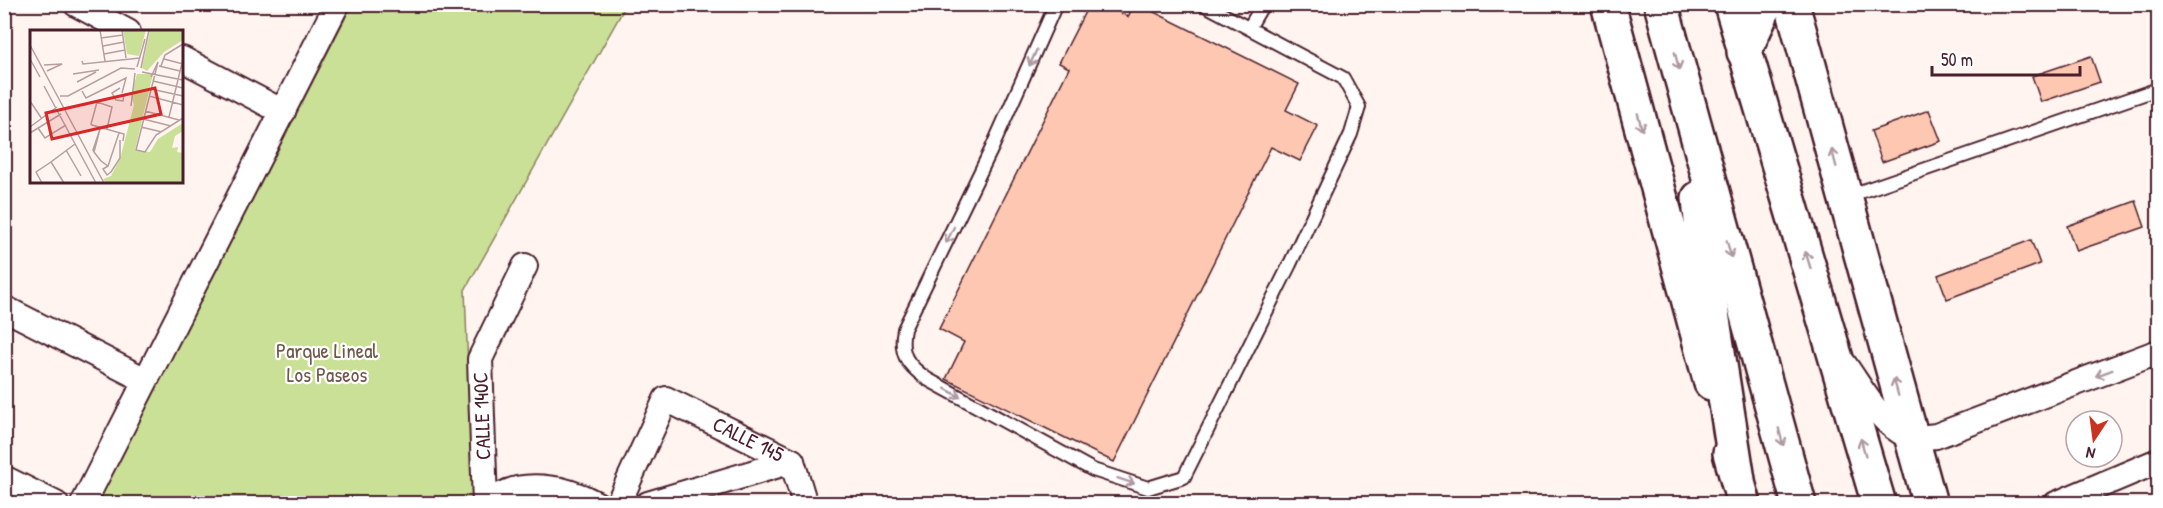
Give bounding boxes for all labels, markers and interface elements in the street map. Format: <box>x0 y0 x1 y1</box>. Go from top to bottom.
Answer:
inset map <box>30 30 183 183</box>
scale bar <box>1932 39 2080 77</box>
text: 50 m <box>1941 47 1973 72</box>
one-way arrow <box>1026 49 1037 67</box>
one-way arrow <box>1672 51 1683 70</box>
one-way arrow <box>1634 112 1646 131</box>
one-way arrow <box>1828 149 1839 168</box>
one-way arrow <box>944 225 956 243</box>
one-way arrow <box>1724 239 1735 258</box>
one-way arrow <box>1802 251 1813 270</box>
park label: Parque Lineal Los Paseos <box>276 336 378 389</box>
one-way arrow <box>2095 368 2114 379</box>
street label: CALLE 140C <box>465 372 498 460</box>
one-way arrow <box>1890 378 1901 397</box>
one-way arrow <box>944 387 961 399</box>
street label: CALLE 145 <box>708 409 789 469</box>
north arrow <box>2064 409 2124 469</box>
one-way arrow <box>1776 427 1787 446</box>
one-way arrow <box>1857 438 1869 457</box>
text: N <box>2084 442 2097 465</box>
one-way arrow <box>1116 476 1135 487</box>

